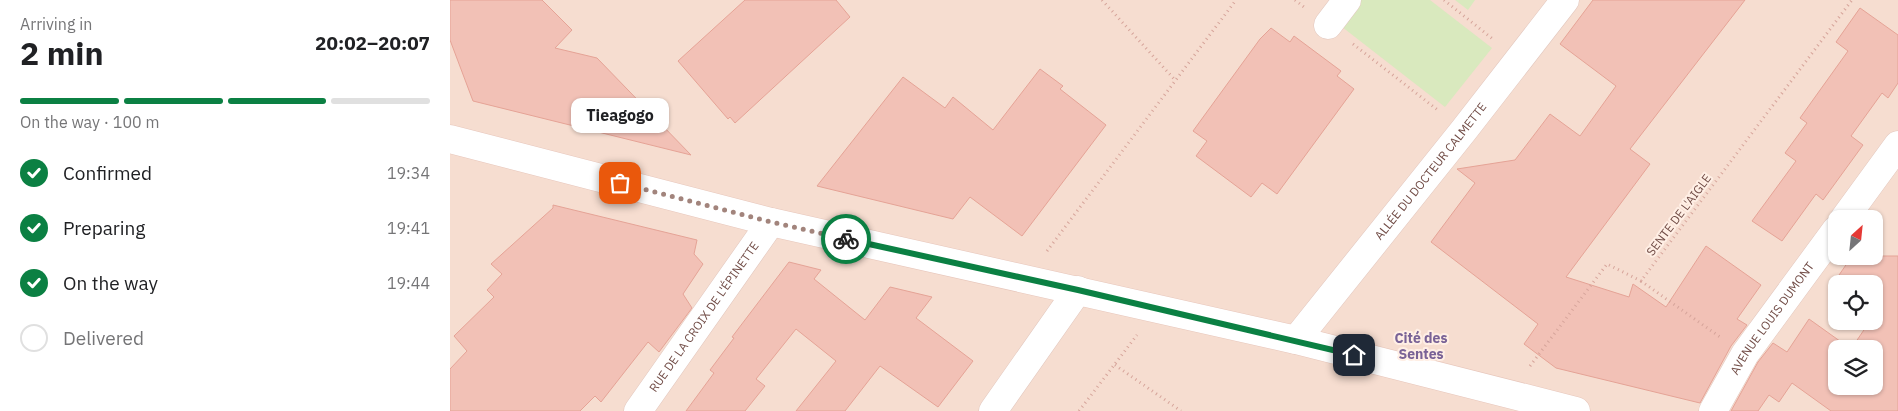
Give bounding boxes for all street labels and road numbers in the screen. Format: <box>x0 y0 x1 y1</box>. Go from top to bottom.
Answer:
street label: ALLÉE DU DOCTEUR CALMETTE <box>1371 99 1490 243</box>
street label: SENTE DE L'AIGLE <box>1643 171 1714 258</box>
street label: RUE DE LA CROIX DE L'ÉPINETTE <box>646 239 762 395</box>
street label: AVENUE LOUIS DUMONT <box>1727 259 1817 377</box>

